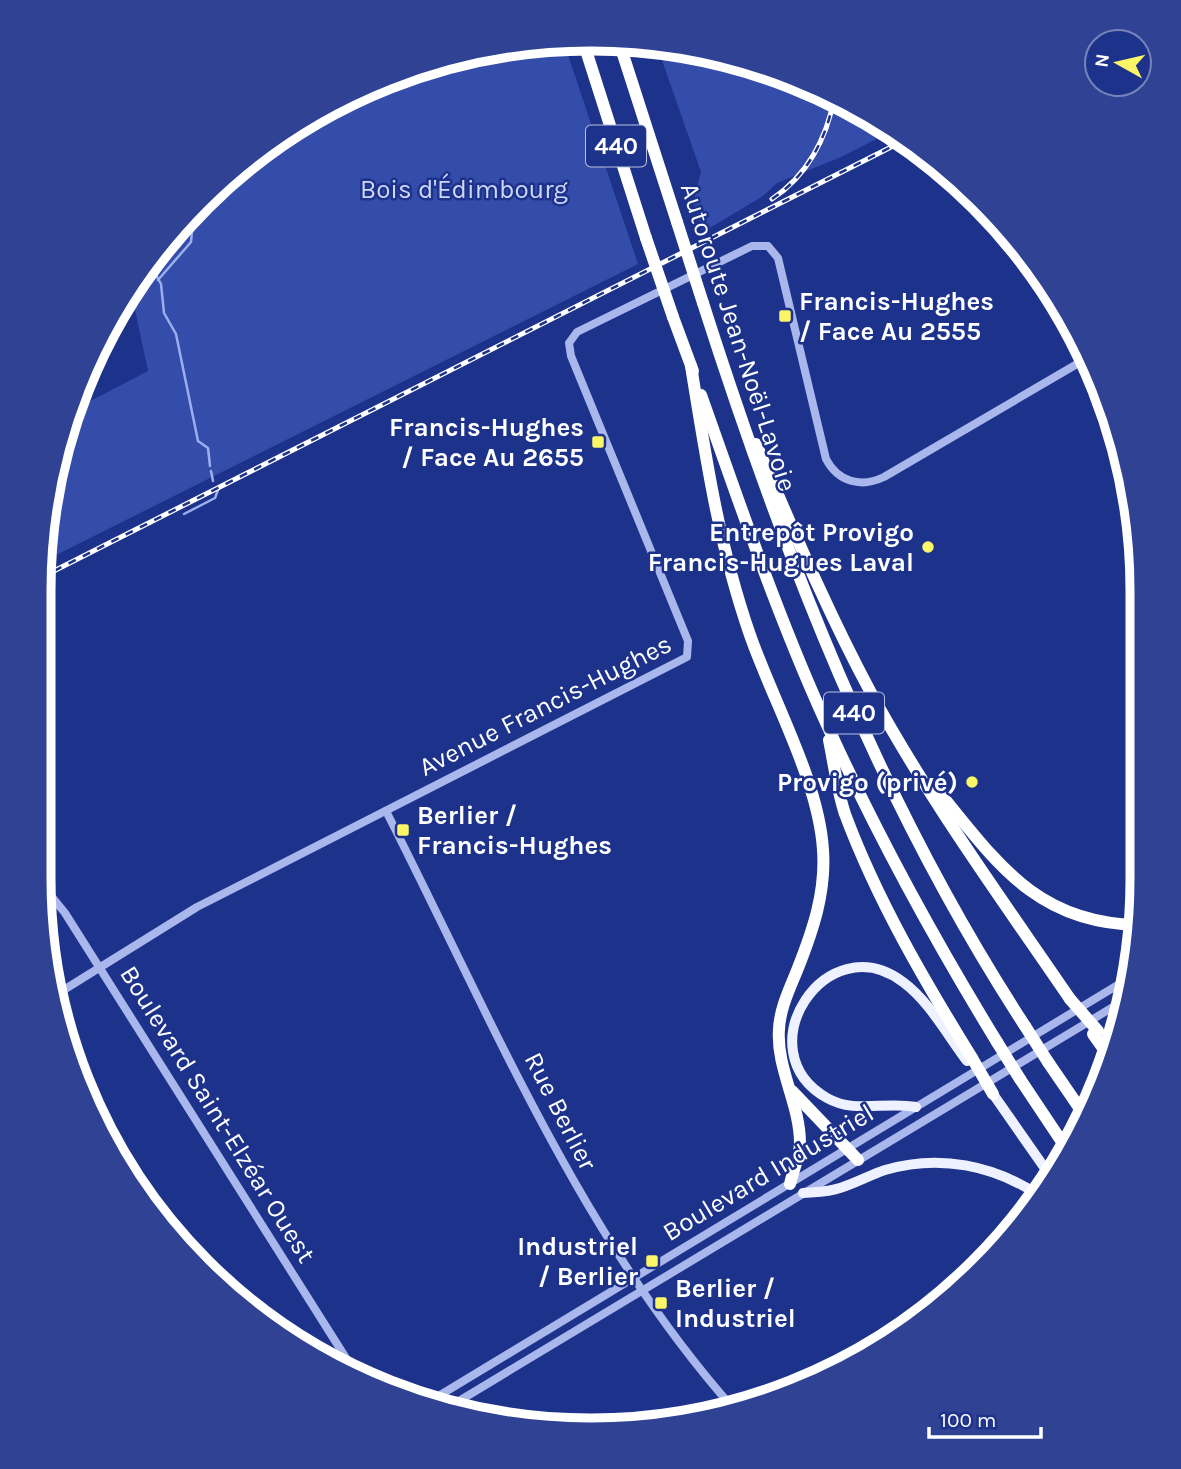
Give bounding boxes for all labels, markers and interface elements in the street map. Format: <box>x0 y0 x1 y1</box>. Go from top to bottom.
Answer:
north arrow <box>1083 28 1153 98</box>
text: N <box>1090 52 1114 69</box>
road number: 440 <box>586 126 646 166</box>
park label: Bois d'Édimbourg <box>360 173 568 205</box>
street label: Autoroute Jean-Noël-Lavoie <box>674 179 803 495</box>
place label: Francis-Hughes / Face Au 2555 <box>799 286 994 347</box>
marker: Francis-Hughes / Face Au 2555 <box>777 308 793 324</box>
place label: Francis-Hughes / Face Au 2655 <box>389 412 584 473</box>
marker: Francis-Hughes / Face Au 2655 <box>590 434 606 450</box>
place label: Entrepôt Provigo Francis-Hugues Laval <box>648 517 914 578</box>
marker: Entrepôt Provigo Francis-Hugues Laval <box>920 539 936 555</box>
street label: Avenue Francis-Hughes <box>414 628 677 783</box>
road number: 440 <box>824 692 884 734</box>
place label: Provigo (privé) <box>777 767 958 798</box>
marker: Provigo (privé) <box>964 774 980 790</box>
place label: Berlier / Francis-Hughes <box>417 800 612 861</box>
marker: Berlier / Francis-Hughes <box>395 822 411 838</box>
street label: Boulevard Saint-Elzéar Ouest <box>113 960 322 1269</box>
street label: Rue Berlier <box>518 1047 604 1176</box>
street label: Boulevard Industriel <box>657 1097 879 1248</box>
place label: Industriel / Berlier <box>517 1231 639 1292</box>
marker: Industriel / Berlier <box>644 1253 660 1269</box>
place label: Berlier / Industriel <box>675 1273 796 1334</box>
marker: Berlier / Industriel <box>653 1295 669 1311</box>
scale bar <box>929 1396 1041 1440</box>
text: 100 m <box>940 1408 997 1432</box>

